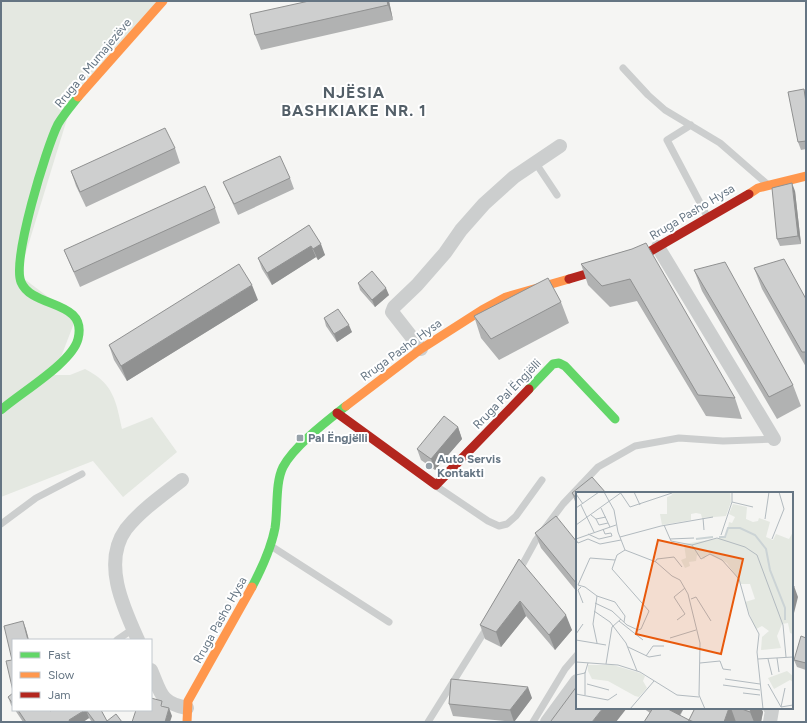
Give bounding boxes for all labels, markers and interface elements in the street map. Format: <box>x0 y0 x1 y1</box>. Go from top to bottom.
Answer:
street label: Rruga e Mumajezëve <box>52 15 135 110</box>
district label: NJËSIA BASHKIAKE NR. 1 <box>281 83 427 120</box>
street label: Rruga Pasho Hysa <box>647 181 737 243</box>
street label: Rruga Pasho Hysa <box>358 316 444 384</box>
street label: Rruga Pal Ëngjëlli <box>470 356 544 432</box>
place label: Pal Ëngjëlli <box>308 431 368 445</box>
marker: Pal Ëngjëlli <box>295 433 305 443</box>
place label: Auto Servis Kontakti <box>437 452 501 480</box>
marker: Auto Servis Kontakti <box>424 461 434 471</box>
inset map <box>576 492 793 709</box>
street label: Rruga Pasho Hysa <box>190 574 250 666</box>
legend <box>12 639 152 711</box>
text: Fast <box>48 648 71 662</box>
text: Slow <box>48 668 75 682</box>
text: Jam <box>48 688 71 702</box>

